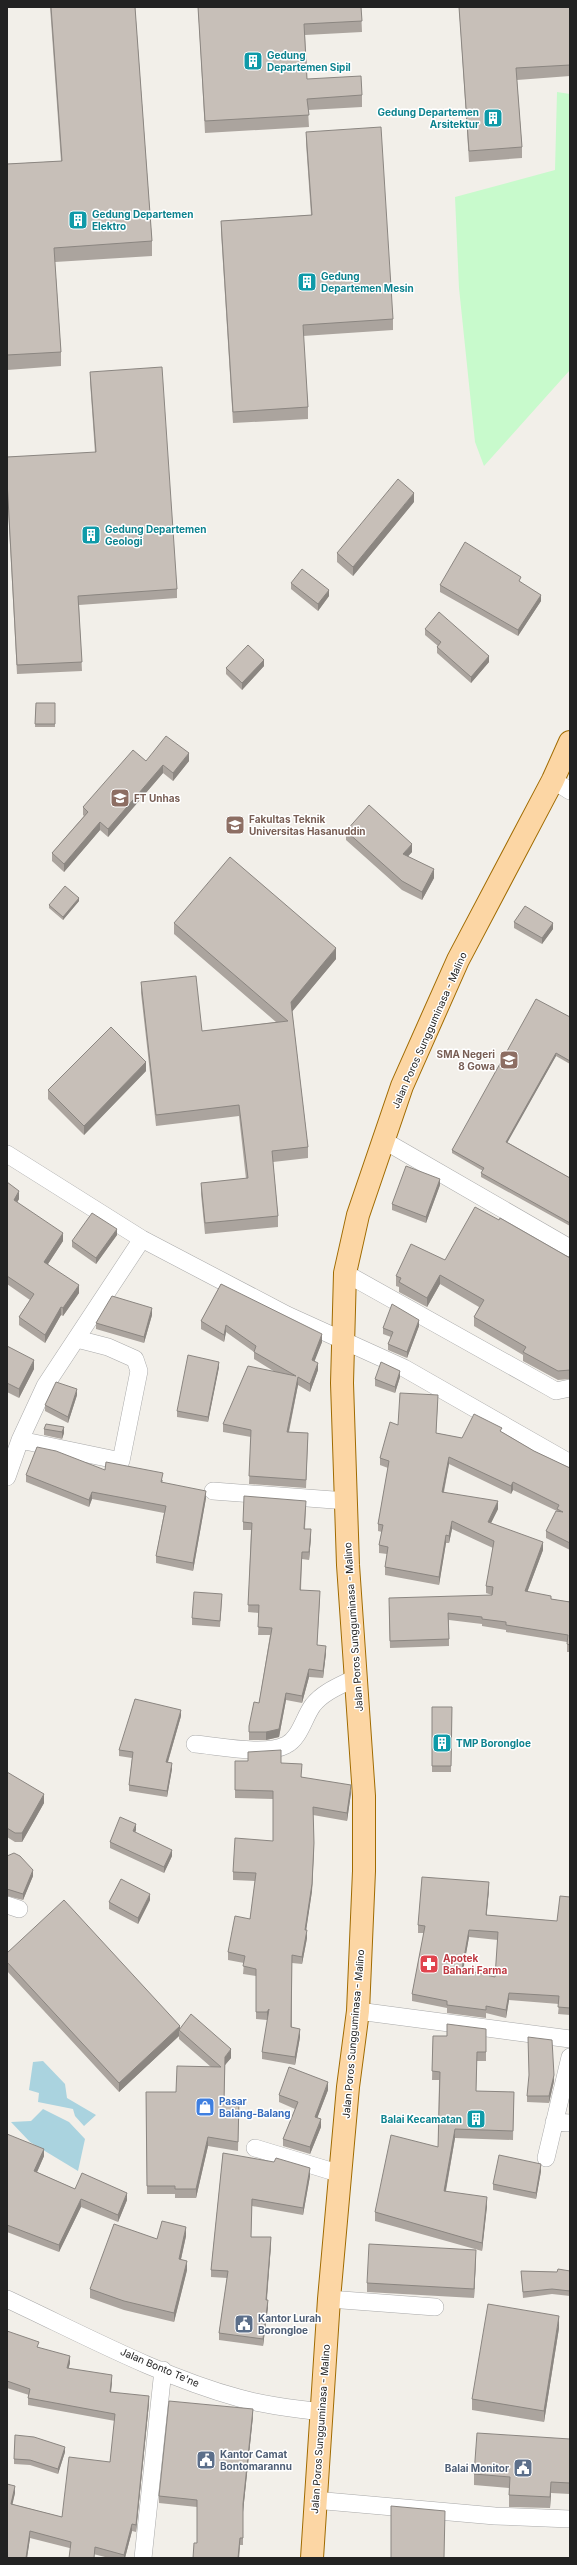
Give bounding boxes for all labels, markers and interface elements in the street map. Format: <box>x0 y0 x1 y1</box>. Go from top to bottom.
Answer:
place label: Gedung Departemen Sipil <box>267 49 351 73</box>
building icon: Gedung Departemen Sipil <box>242 50 264 72</box>
place label: Gedung Departemen Arsitektur <box>378 106 479 130</box>
building icon: Gedung Departemen Arsitektur <box>482 107 504 129</box>
place label: Gedung Departemen Elektro <box>92 208 193 232</box>
building icon: Gedung Departemen Elektro <box>67 209 89 231</box>
place label: Gedung Departemen Mesin <box>321 270 414 294</box>
building icon: Gedung Departemen Mesin <box>296 271 318 293</box>
place label: Gedung Departemen Geologi <box>105 523 206 548</box>
building icon: Gedung Departemen Geologi <box>80 524 102 546</box>
school or university icon: FT Unhas <box>109 787 131 809</box>
place label: FT Unhas <box>134 792 180 804</box>
place label: Fakultas Teknik Universitas Hasanuddin <box>249 813 366 837</box>
school or university icon: Fakultas Teknik Universitas Hasanuddin <box>224 814 246 836</box>
street label: Jalan Poros Sungguminasa - Malino <box>389 950 469 1110</box>
place label: SMA Negeri 8 Gowa <box>437 1048 495 1072</box>
school or university icon: SMA Negeri 8 Gowa <box>498 1049 520 1071</box>
street label: Jalan Poros Sungguminasa - Malino <box>341 1542 365 1712</box>
building icon: TMP Borongloe <box>431 1732 453 1754</box>
place label: TMP Borongloe <box>456 1737 531 1750</box>
street label: Jalan Poros Sungguminasa - Malino <box>340 1949 366 2119</box>
place label: Apotek Bahari Farma <box>443 1952 507 1976</box>
pharmacy icon: Apotek Bahari Farma <box>418 1953 440 1975</box>
place label: Pasar Balang-Balang <box>219 2095 291 2120</box>
shop icon: Pasar Balang-Balang <box>194 2096 216 2118</box>
building icon: Balai Kecamatan <box>465 2108 487 2130</box>
place label: Balai Kecamatan <box>381 2113 462 2125</box>
place label: Kantor Lurah Borongloe <box>258 2312 321 2337</box>
public building icon: Kantor Lurah Borongloe <box>233 2313 255 2335</box>
street label: Jalan Poros Sungguminasa - Malino <box>308 2344 332 2514</box>
street label: Jalan Bonto Te'ne <box>119 2345 201 2389</box>
place label: Kantor Camat Bontomarannu <box>220 2448 292 2472</box>
public building icon: Kantor Camat Bontomarannu <box>195 2449 217 2471</box>
public building icon: Balai Monitor <box>512 2457 534 2479</box>
place label: Balai Monitor <box>445 2462 509 2474</box>

